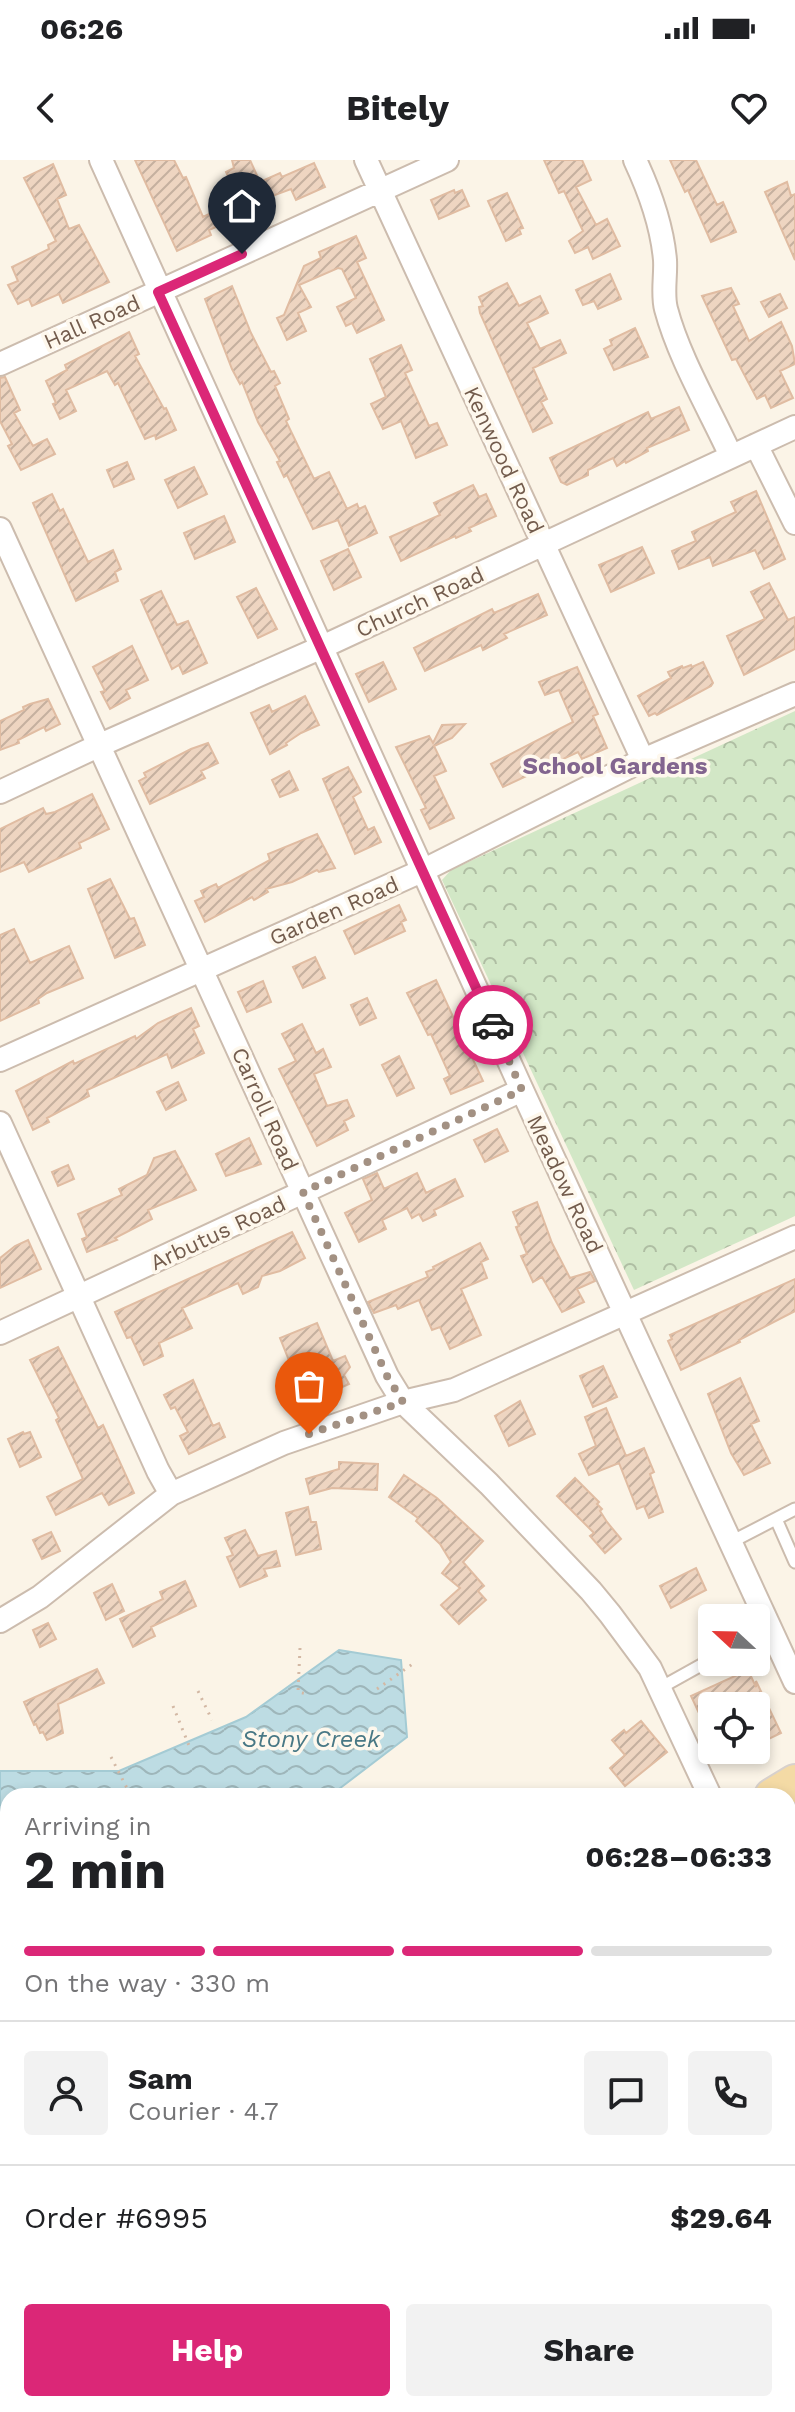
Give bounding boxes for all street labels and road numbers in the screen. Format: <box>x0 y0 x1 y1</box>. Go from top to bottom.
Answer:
street label: Hall Road <box>40 290 144 354</box>
street label: Kenwood Road <box>459 383 549 537</box>
street label: Church Road <box>352 561 488 643</box>
street label: Garden Road <box>266 871 402 951</box>
street label: Carroll Road <box>227 1044 303 1174</box>
street label: Meadow Road <box>522 1111 608 1257</box>
street label: Arbutus Road <box>146 1191 290 1275</box>

